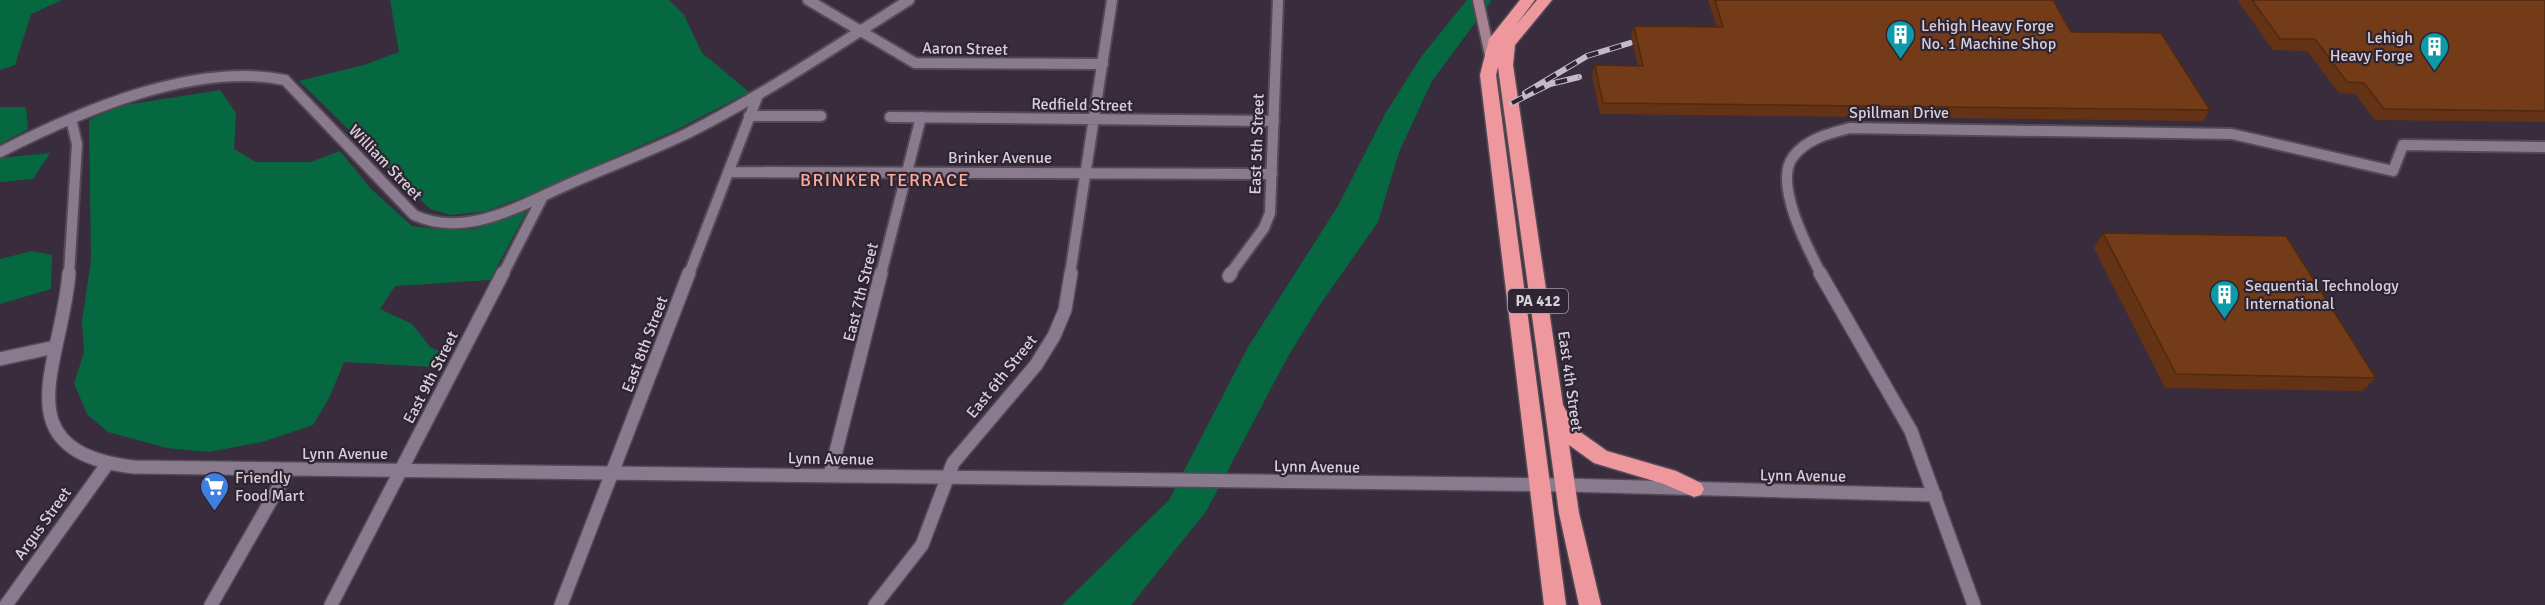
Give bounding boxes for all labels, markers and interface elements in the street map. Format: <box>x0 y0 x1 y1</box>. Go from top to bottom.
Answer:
place label: Lehigh Heavy Forge No. 1 Machine Shop <box>1921 16 2056 54</box>
building icon: Lehigh Heavy Forge No. 1 Machine Shop <box>1884 18 1916 60</box>
place label: Lehigh Heavy Forge <box>2330 28 2413 66</box>
building icon: Lehigh Heavy Forge <box>2418 30 2450 72</box>
street label: Aaron Street <box>922 38 1008 60</box>
street label: East 5th Street <box>1245 93 1269 195</box>
street label: Redfield Street <box>1031 94 1133 116</box>
street label: Spillman Drive <box>1849 103 1949 123</box>
street label: William Street <box>344 121 427 205</box>
street label: Brinker Avenue <box>948 148 1052 168</box>
district label: BRINKER TERRACE <box>800 169 970 191</box>
street label: East 7th Street <box>839 240 883 344</box>
place label: Sequential Technology International <box>2245 276 2399 314</box>
building icon: Sequential Technology International <box>2208 278 2240 320</box>
road number: PA 412 <box>1508 289 1568 313</box>
street label: East 8th Street <box>617 293 673 395</box>
street label: East 9th Street <box>399 327 463 427</box>
street label: East 4th Street <box>1553 330 1587 433</box>
street label: East 6th Street <box>962 331 1042 422</box>
street label: Lynn Avenue <box>302 444 388 464</box>
street label: Lynn Avenue <box>788 448 874 470</box>
street label: Lynn Avenue <box>1274 456 1360 478</box>
street label: Lynn Avenue <box>1760 465 1846 487</box>
place label: Friendly Food Mart <box>235 468 305 506</box>
supermarket icon: Friendly Food Mart <box>198 470 230 512</box>
street label: Argus Street <box>10 483 76 564</box>

